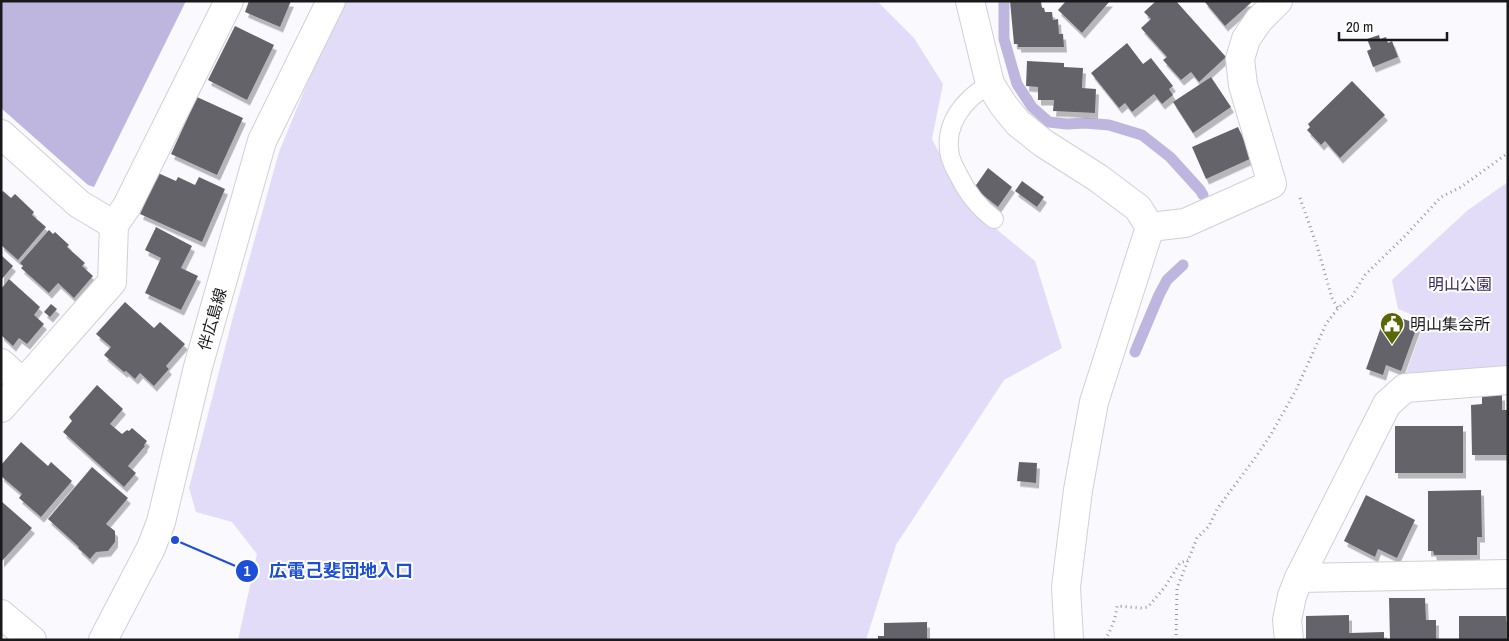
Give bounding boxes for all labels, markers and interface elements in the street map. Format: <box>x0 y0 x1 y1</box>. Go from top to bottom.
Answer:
scale bar <box>1339 10 1446 42</box>
text: 20 m <box>1346 16 1373 37</box>
park label: 明山公園 <box>1428 273 1492 295</box>
street label: 伴広島線 <box>193 285 231 353</box>
public building icon: 明山集会所 <box>1379 311 1405 345</box>
place label: 明山集会所 <box>1410 313 1490 335</box>
callout: 広電己斐団地入口 <box>234 554 423 587</box>
text: 広電己斐団地入口 <box>269 558 413 583</box>
text: 1 <box>244 560 251 581</box>

